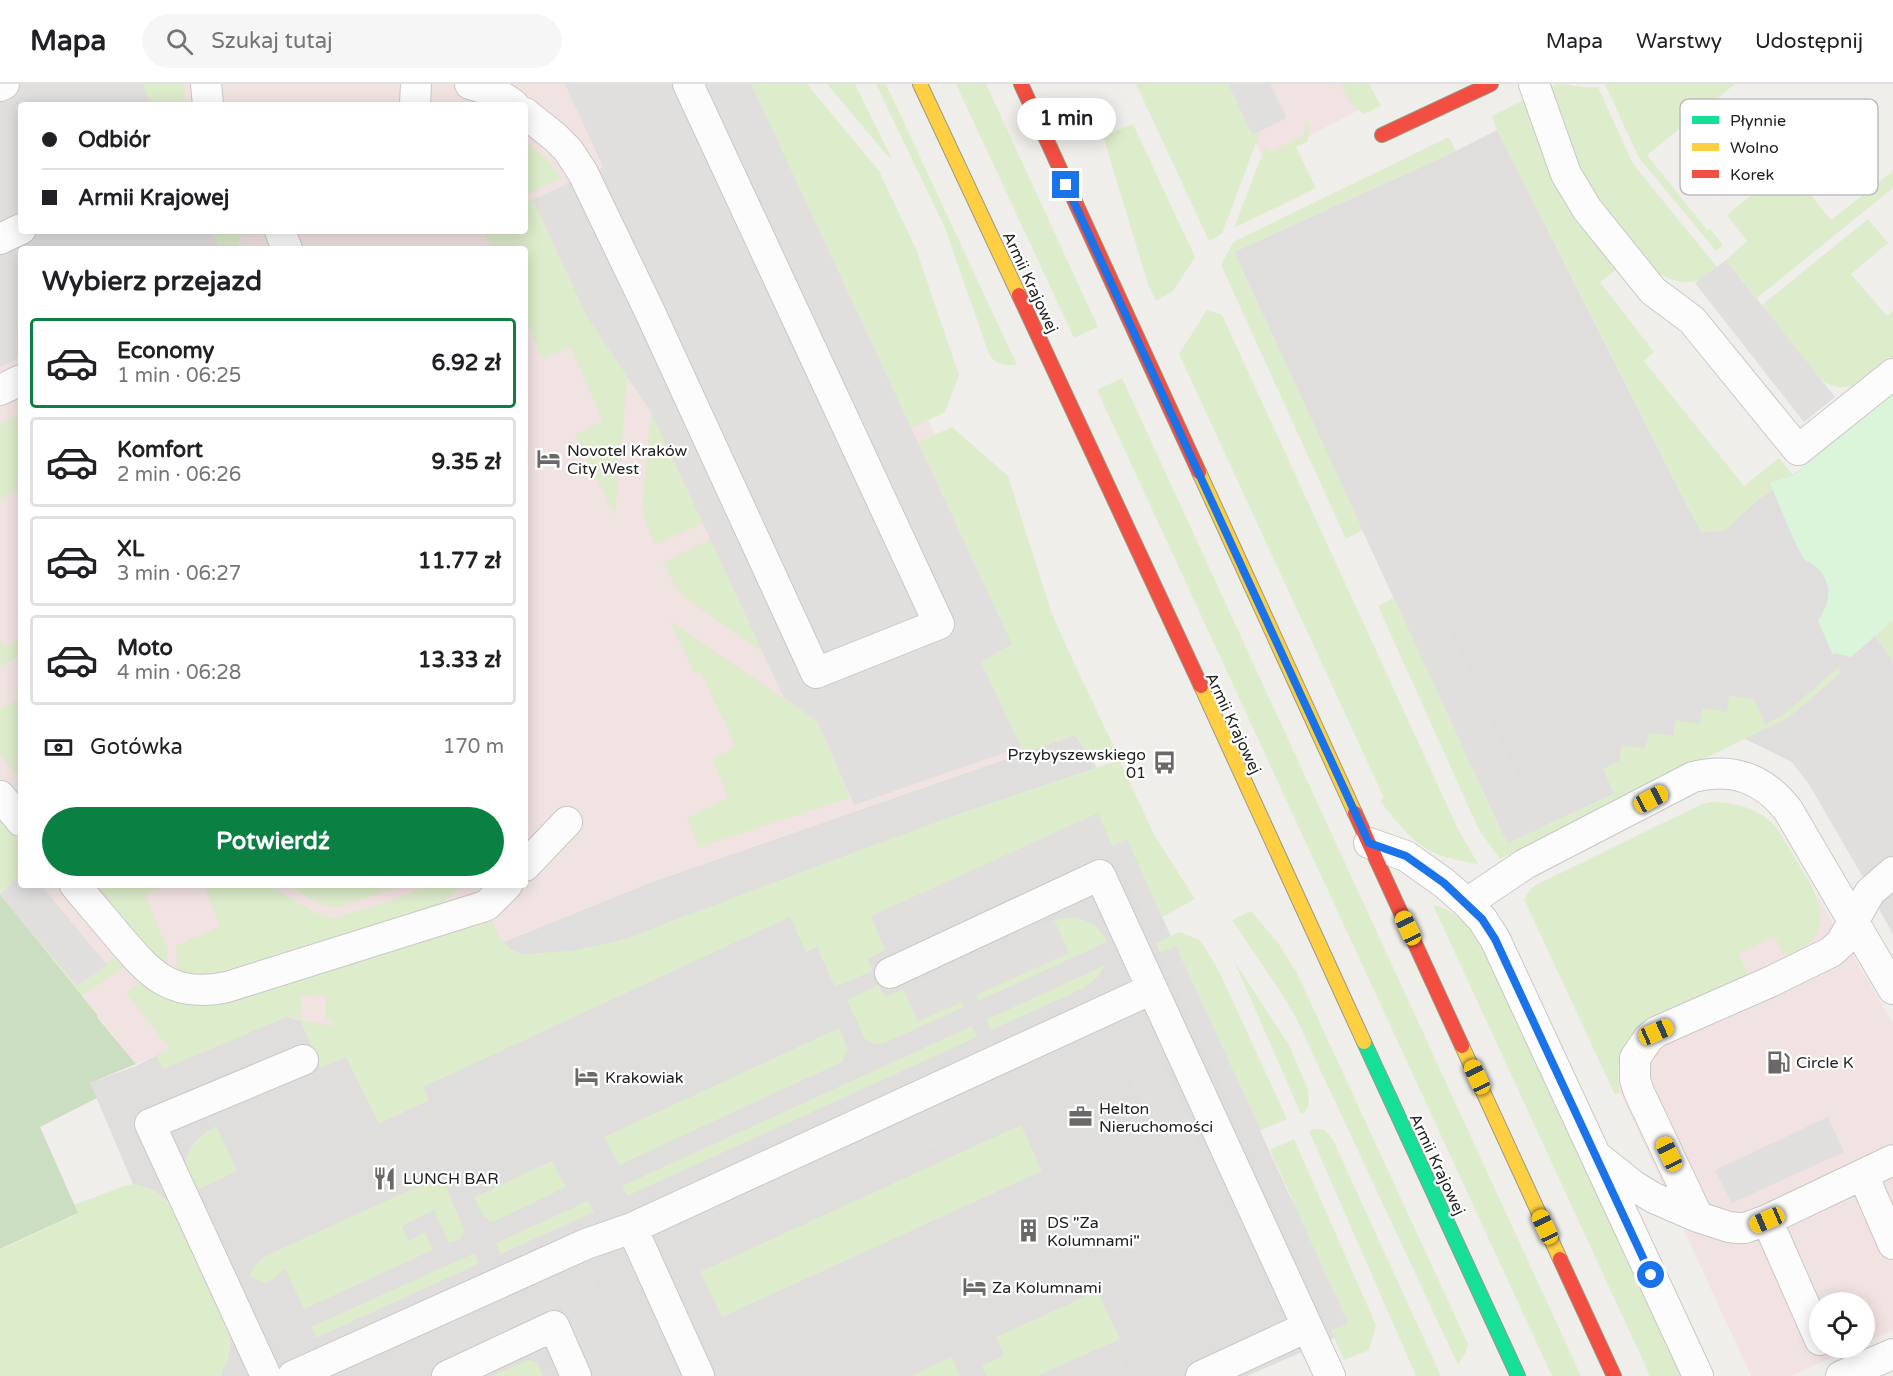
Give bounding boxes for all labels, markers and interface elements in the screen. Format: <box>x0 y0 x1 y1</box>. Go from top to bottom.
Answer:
search box <box>142 14 562 68</box>
text: Mapa <box>30 24 106 58</box>
icon: search <box>163 25 196 58</box>
text: Szukaj tutaj <box>211 28 333 54</box>
text: Mapa <box>1546 29 1603 54</box>
text: Warstwy <box>1636 29 1722 54</box>
text: Udostępnij <box>1755 29 1863 54</box>
callout: 1 min <box>1016 98 1116 140</box>
legend <box>1680 99 1878 195</box>
text: 1 min <box>1040 107 1093 131</box>
text: Płynnie <box>1730 111 1786 131</box>
text: Odbiór <box>78 127 151 153</box>
text: Wolno <box>1730 138 1779 158</box>
text: Korek <box>1730 165 1774 185</box>
route end <box>1052 171 1079 198</box>
text: Armii Krajowej <box>78 185 229 211</box>
street label: Armii Krajowej <box>998 228 1062 336</box>
text: Wybierz przejazd <box>42 265 262 298</box>
icon: car <box>45 336 99 390</box>
text: Economy <box>117 338 214 364</box>
text: 6.92 zł <box>431 350 501 376</box>
text: 1 min · 06:25 <box>117 364 241 388</box>
icon: car <box>45 435 99 489</box>
text: Komfort <box>117 437 203 463</box>
place label: Novotel Kraków City West <box>567 441 688 479</box>
hotel icon: Novotel Kraków City West <box>536 446 562 472</box>
text: 9.35 zł <box>431 449 501 475</box>
text: 2 min · 06:26 <box>117 463 241 487</box>
icon: car <box>45 534 99 588</box>
text: XL <box>117 536 144 562</box>
text: 11.77 zł <box>418 548 501 574</box>
text: 3 min · 06:27 <box>117 562 241 586</box>
icon: car <box>45 633 99 687</box>
text: Moto <box>117 635 173 661</box>
text: 13.33 zł <box>418 647 501 673</box>
text: 4 min · 06:28 <box>117 661 241 685</box>
street label: Armii Krajowej <box>1201 669 1265 777</box>
icon: cash <box>42 731 75 764</box>
text: Gotówka <box>90 734 183 760</box>
text: 170 m <box>443 735 504 759</box>
place label: Przybyszewskiego 01 <box>1008 745 1146 783</box>
bus stop icon: Przybyszewskiego 01 <box>1151 750 1177 776</box>
car <box>1631 783 1671 815</box>
button: Potwierdź <box>42 807 504 876</box>
car <box>1392 908 1424 948</box>
car <box>1636 1016 1676 1048</box>
fuel station icon: Circle K <box>1765 1049 1791 1075</box>
place label: Circle K <box>1796 1053 1854 1073</box>
car <box>1461 1057 1493 1097</box>
hotel icon: Krakowiak <box>574 1064 600 1090</box>
place label: Krakowiak <box>605 1068 684 1088</box>
place label: Helton Nieruchomości <box>1099 1099 1213 1137</box>
office icon: Helton Nieruchomości <box>1068 1104 1094 1130</box>
street label: Armii Krajowej <box>1405 1110 1469 1218</box>
car <box>1653 1134 1685 1174</box>
restaurant icon: LUNCH BAR <box>372 1165 398 1191</box>
place label: LUNCH BAR <box>403 1169 499 1189</box>
car <box>1747 1205 1787 1235</box>
car <box>1529 1207 1561 1247</box>
place label: DS "Za Kolumnami" <box>1047 1213 1140 1251</box>
building icon: DS "Za Kolumnami" <box>1016 1218 1042 1244</box>
route start <box>1637 1261 1664 1288</box>
hotel icon: Za Kolumnami <box>961 1274 987 1300</box>
place label: Za Kolumnami <box>992 1278 1102 1298</box>
map controls <box>1809 1292 1875 1358</box>
button: locate <box>1809 1292 1875 1358</box>

